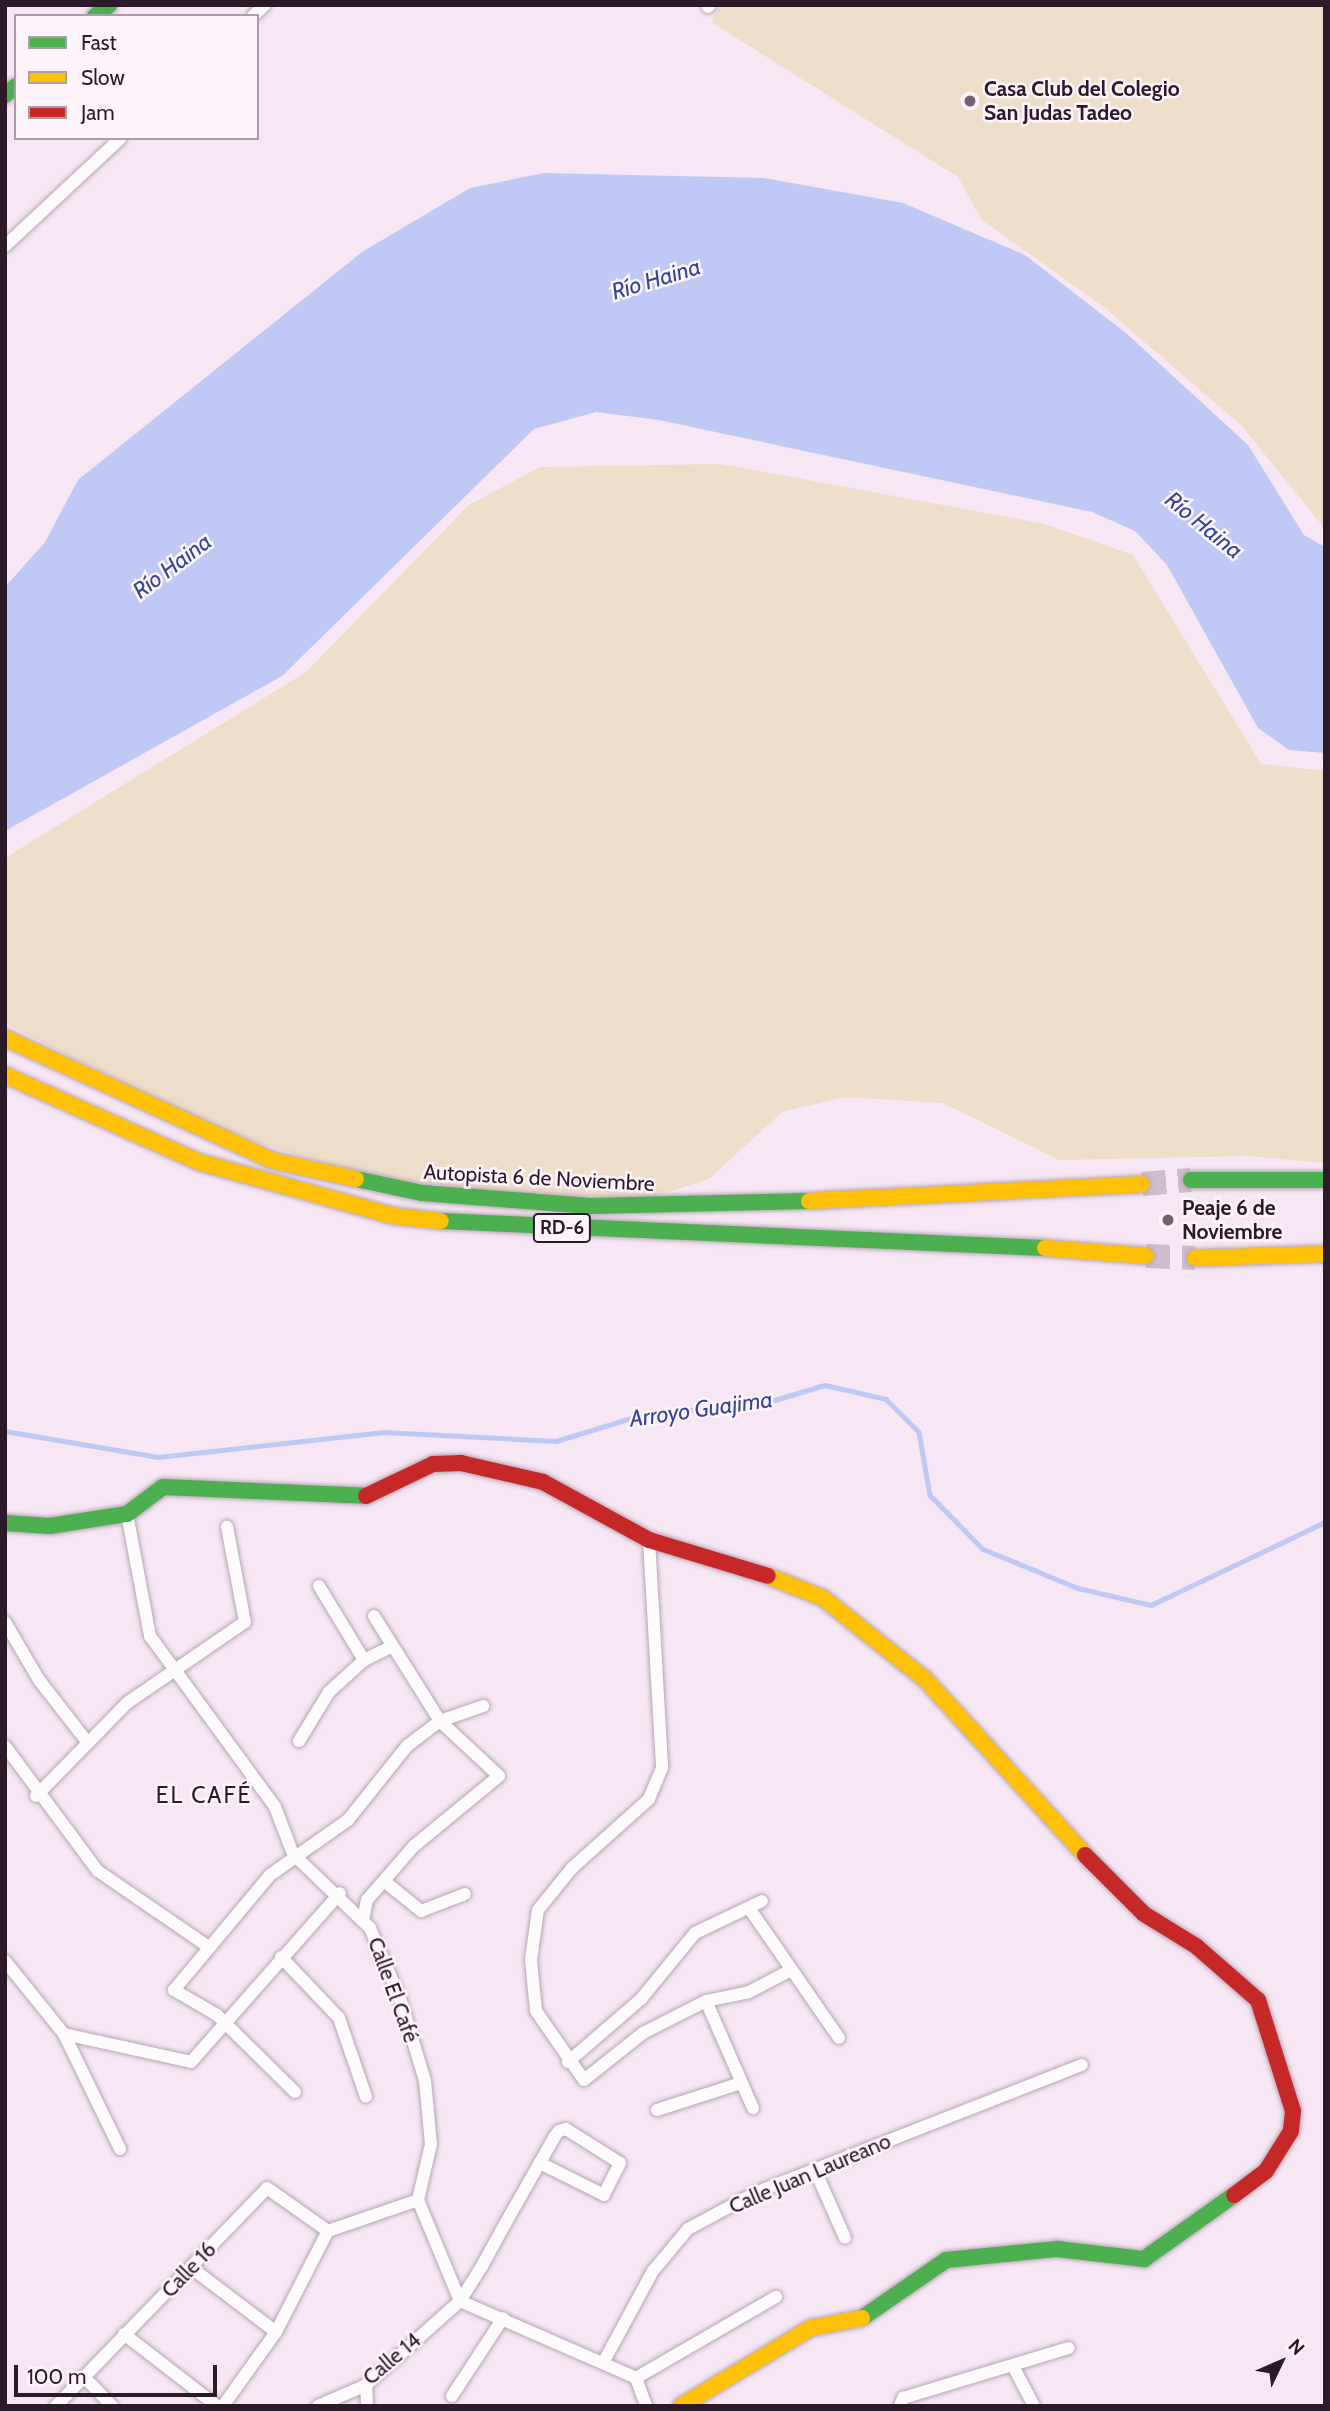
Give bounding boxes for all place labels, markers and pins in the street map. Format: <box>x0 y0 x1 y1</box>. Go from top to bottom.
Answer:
place label: Casa Club del Colegio San Judas Tadeo <box>984 76 1180 126</box>
marker: Casa Club del Colegio San Judas Tadeo <box>962 93 978 109</box>
place label: Peaje 6 de Noviembre <box>1182 1195 1282 1245</box>
marker: Peaje 6 de Noviembre <box>1160 1212 1176 1228</box>

